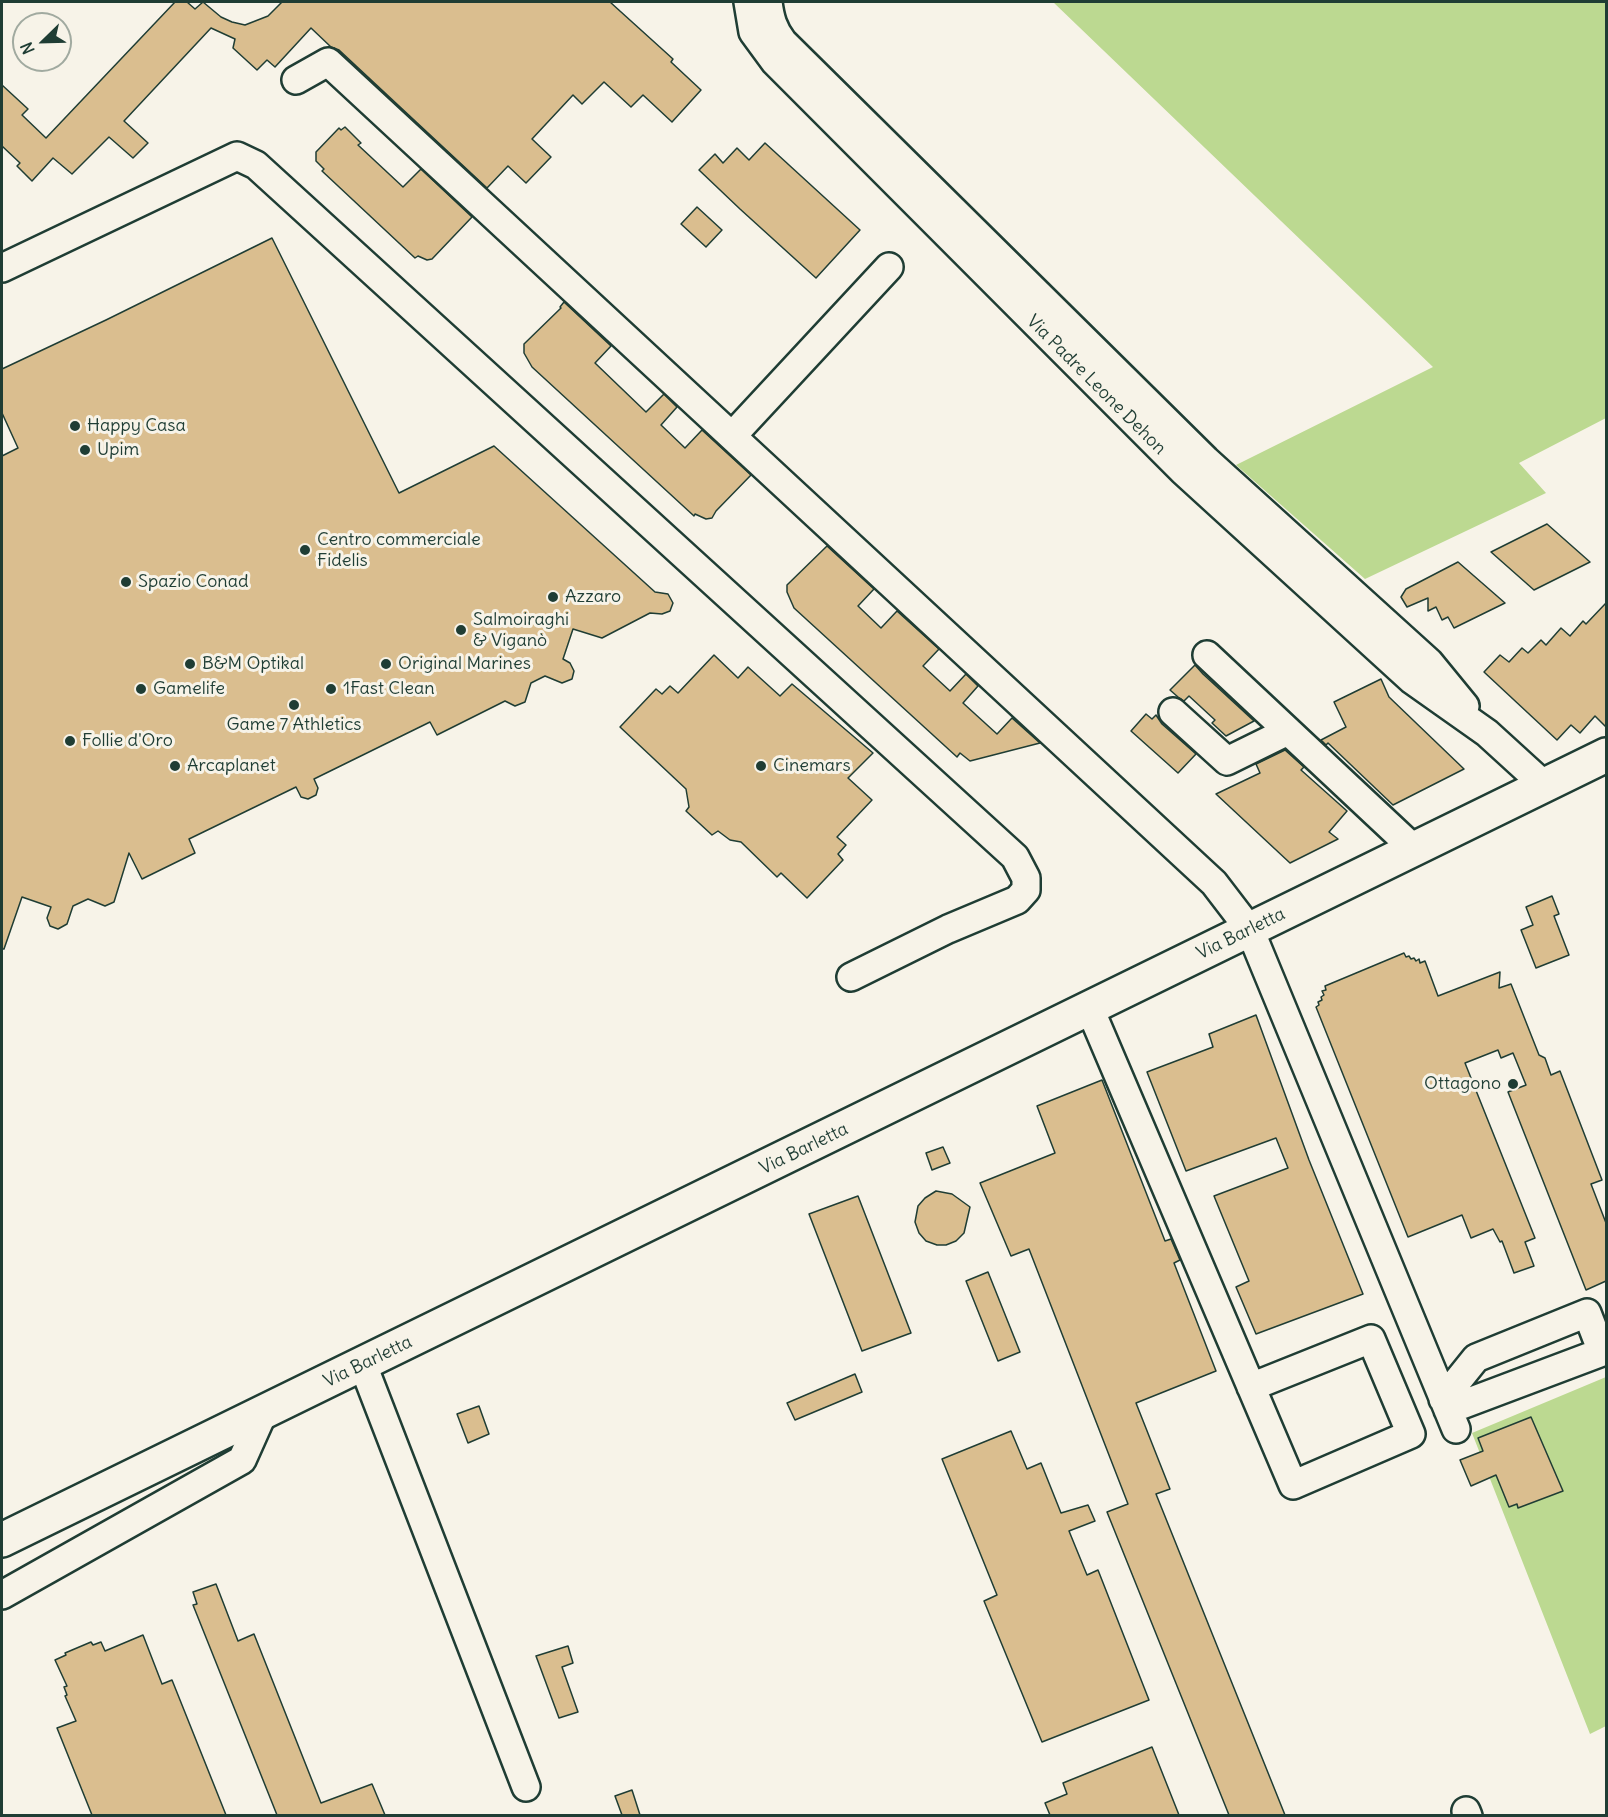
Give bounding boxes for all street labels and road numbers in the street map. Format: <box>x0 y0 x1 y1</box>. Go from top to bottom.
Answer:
street label: Via Padre Leone Dehon <box>1022 311 1170 459</box>
street label: Via Barletta <box>1193 903 1289 965</box>
street label: Via Barletta <box>756 1118 852 1180</box>
street label: Via Barletta <box>320 1331 416 1393</box>

